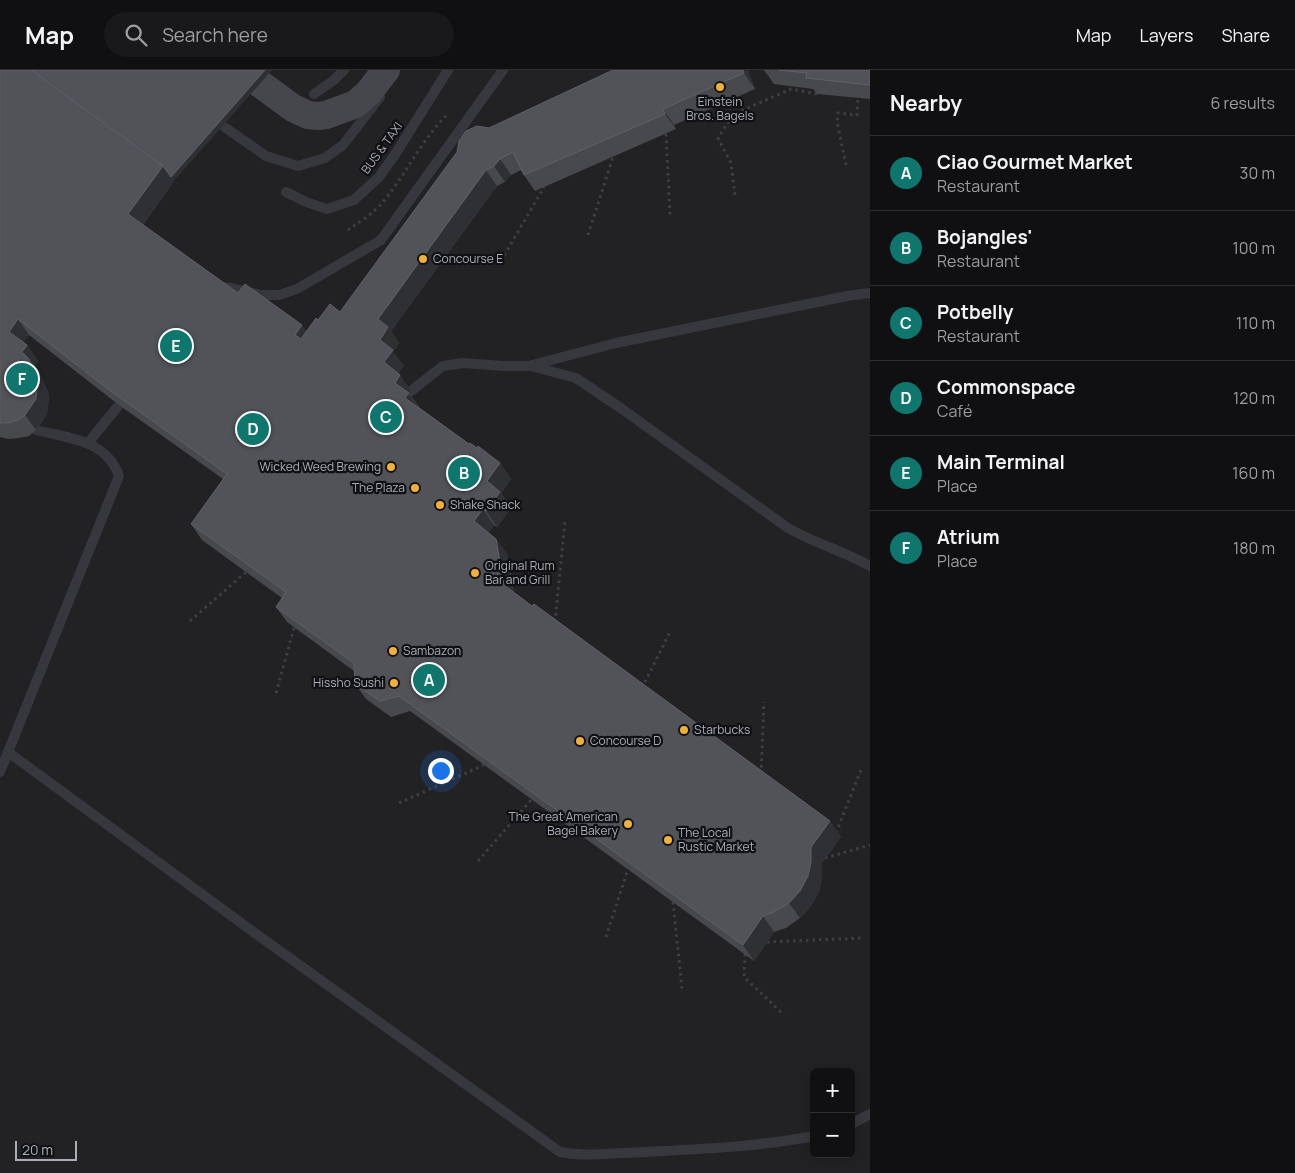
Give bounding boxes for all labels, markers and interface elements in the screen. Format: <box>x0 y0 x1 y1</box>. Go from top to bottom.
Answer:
search box <box>104 12 454 57</box>
text: Map <box>25 18 74 51</box>
icon: search <box>122 21 150 49</box>
text: Search here <box>162 22 268 48</box>
text: Map <box>1076 23 1111 47</box>
text: Layers <box>1139 23 1193 47</box>
text: Share <box>1221 23 1270 47</box>
marker: Einstein Bros. Bagels <box>714 81 726 93</box>
text: Nearby <box>890 89 962 117</box>
text: 6 results <box>1210 92 1275 114</box>
place label: Einstein Bros. Bagels <box>686 93 754 124</box>
street label: BUS & TAXI <box>357 118 406 177</box>
text: Ciao Gourmet Market <box>937 149 1133 175</box>
text: A <box>901 162 911 184</box>
text: 30 m <box>1240 162 1275 184</box>
text: Restaurant <box>937 175 1020 197</box>
text: Bojangles' <box>937 224 1032 250</box>
text: B <box>901 237 911 259</box>
text: 100 m <box>1232 237 1275 259</box>
place label: Concourse E <box>433 250 503 267</box>
text: Restaurant <box>937 250 1020 272</box>
marker: Concourse E <box>417 253 429 265</box>
text: Potbelly <box>937 299 1013 325</box>
text: C <box>900 312 912 334</box>
text: 110 m <box>1236 312 1275 334</box>
text: Restaurant <box>937 325 1020 347</box>
pin: E <box>160 327 192 365</box>
pin: F <box>6 360 38 398</box>
text: Commonspace <box>937 374 1075 400</box>
text: D <box>900 387 912 409</box>
text: 120 m <box>1233 387 1275 409</box>
pin: C <box>370 398 402 436</box>
text: Café <box>937 400 972 422</box>
pin: D <box>237 410 269 448</box>
text: Main Terminal <box>937 449 1065 475</box>
pin: B <box>448 454 480 492</box>
place label: Wicked Weed Brewing <box>260 458 381 475</box>
marker: Wicked Weed Brewing <box>385 461 397 473</box>
text: E <box>901 462 911 484</box>
text: 160 m <box>1232 462 1275 484</box>
text: Place <box>937 475 977 497</box>
place label: The Plaza <box>352 479 405 496</box>
marker: The Plaza <box>409 482 421 494</box>
place label: Shake Shack <box>450 496 521 513</box>
marker: Shake Shack <box>434 499 446 511</box>
text: Atrium <box>937 524 999 550</box>
text: F <box>902 537 910 559</box>
text: 180 m <box>1233 537 1275 559</box>
text: Place <box>937 550 977 572</box>
place label: Original Rum Bar and Grill <box>485 557 555 588</box>
marker: Original Rum Bar and Grill <box>469 567 481 579</box>
place label: Sambazon <box>403 642 461 659</box>
marker: Sambazon <box>387 645 399 657</box>
pin: A <box>413 661 445 699</box>
place label: Hissho Sushi <box>313 674 384 691</box>
marker: Hissho Sushi <box>388 677 400 689</box>
place label: Starbucks <box>694 721 750 738</box>
marker: Starbucks <box>678 724 690 736</box>
place label: Concourse D <box>590 732 661 749</box>
marker: Concourse D <box>574 735 586 747</box>
your location <box>428 758 454 784</box>
place label: The Great American Bagel Bakery <box>509 808 619 839</box>
marker: The Great American Bagel Bakery <box>622 818 634 830</box>
place label: The Local Rustic Market <box>678 824 755 855</box>
marker: The Local Rustic Market <box>662 834 674 846</box>
map controls <box>810 1068 855 1158</box>
button: + <box>810 1068 855 1113</box>
button: − <box>810 1113 855 1158</box>
scale bar <box>15 1138 78 1161</box>
text: 20 m <box>22 1140 53 1159</box>

